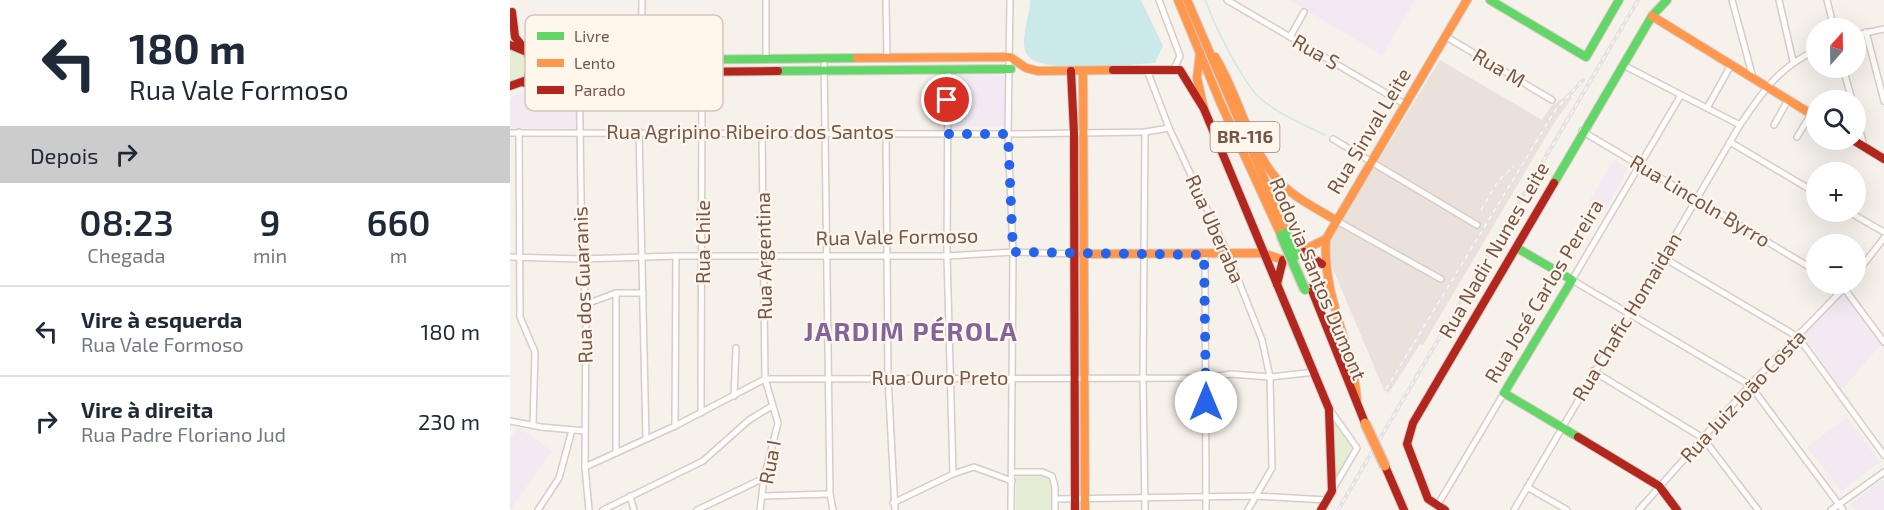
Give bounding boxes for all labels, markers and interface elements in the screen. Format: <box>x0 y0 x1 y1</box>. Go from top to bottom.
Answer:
legend <box>525 15 723 111</box>
north arrow <box>1806 18 1866 78</box>
map controls <box>1806 18 1866 294</box>
text: 180 m <box>129 22 246 72</box>
icon: left <box>30 24 108 102</box>
text: Livre <box>574 26 609 45</box>
street label: Rua S <box>1289 28 1344 74</box>
street label: Rua M <box>1469 42 1530 92</box>
text: Lento <box>574 53 615 72</box>
street label: Rua Sinval Leite <box>1321 63 1415 198</box>
text: Rua Vale Formoso <box>129 73 349 105</box>
pin <box>921 74 972 125</box>
text: Parado <box>574 80 626 99</box>
icon: arrive <box>930 83 963 116</box>
button: search <box>1806 90 1866 150</box>
street label: Rua Agripino Ribeiro dos Santos <box>606 119 894 143</box>
road number: BR-116 <box>1210 122 1280 152</box>
icon: right <box>110 138 143 171</box>
text: Depois <box>30 142 98 168</box>
street label: Rua Lincoln Byrro <box>1626 149 1775 251</box>
street label: Rua Nadir Nunes Leite <box>1433 157 1553 342</box>
button: + <box>1806 162 1866 222</box>
street label: Rua Uberaba <box>1181 171 1250 286</box>
street label: Rodovia Santos Dumont <box>1265 174 1373 384</box>
street label: Rua Argentina <box>750 192 776 320</box>
street label: Rua José Carlos Pereira <box>1479 195 1607 386</box>
text: 08:23 <box>79 200 174 243</box>
text: 9 <box>260 200 281 243</box>
text: 660 <box>366 200 431 243</box>
street label: Rua Chile <box>690 200 714 284</box>
street label: Rua dos Guaranis <box>567 206 597 364</box>
street label: Rua Vale Formoso <box>815 223 979 249</box>
street label: Rua Chafic Homaidan <box>1566 228 1686 405</box>
button: − <box>1806 234 1866 294</box>
text: Chegada <box>87 243 166 267</box>
text: min <box>253 243 287 267</box>
text: m <box>390 243 407 267</box>
text: Vire à esquerda <box>81 306 242 332</box>
icon: left <box>30 315 63 348</box>
district label: JARDIM PÉROLA <box>804 315 1018 346</box>
text: 180 m <box>420 318 480 344</box>
street label: Rua Juiz João Costa <box>1675 324 1810 467</box>
text: Rua Vale Formoso <box>81 332 244 356</box>
street label: Rua Ouro Preto <box>872 365 1008 389</box>
position arrow <box>1174 370 1238 434</box>
text: Vire à direita <box>81 396 213 422</box>
icon: right <box>30 405 63 438</box>
text: 230 m <box>418 408 480 434</box>
text: Rua Padre Floriano Jud <box>81 422 286 446</box>
street label: Rua I <box>753 438 785 486</box>

